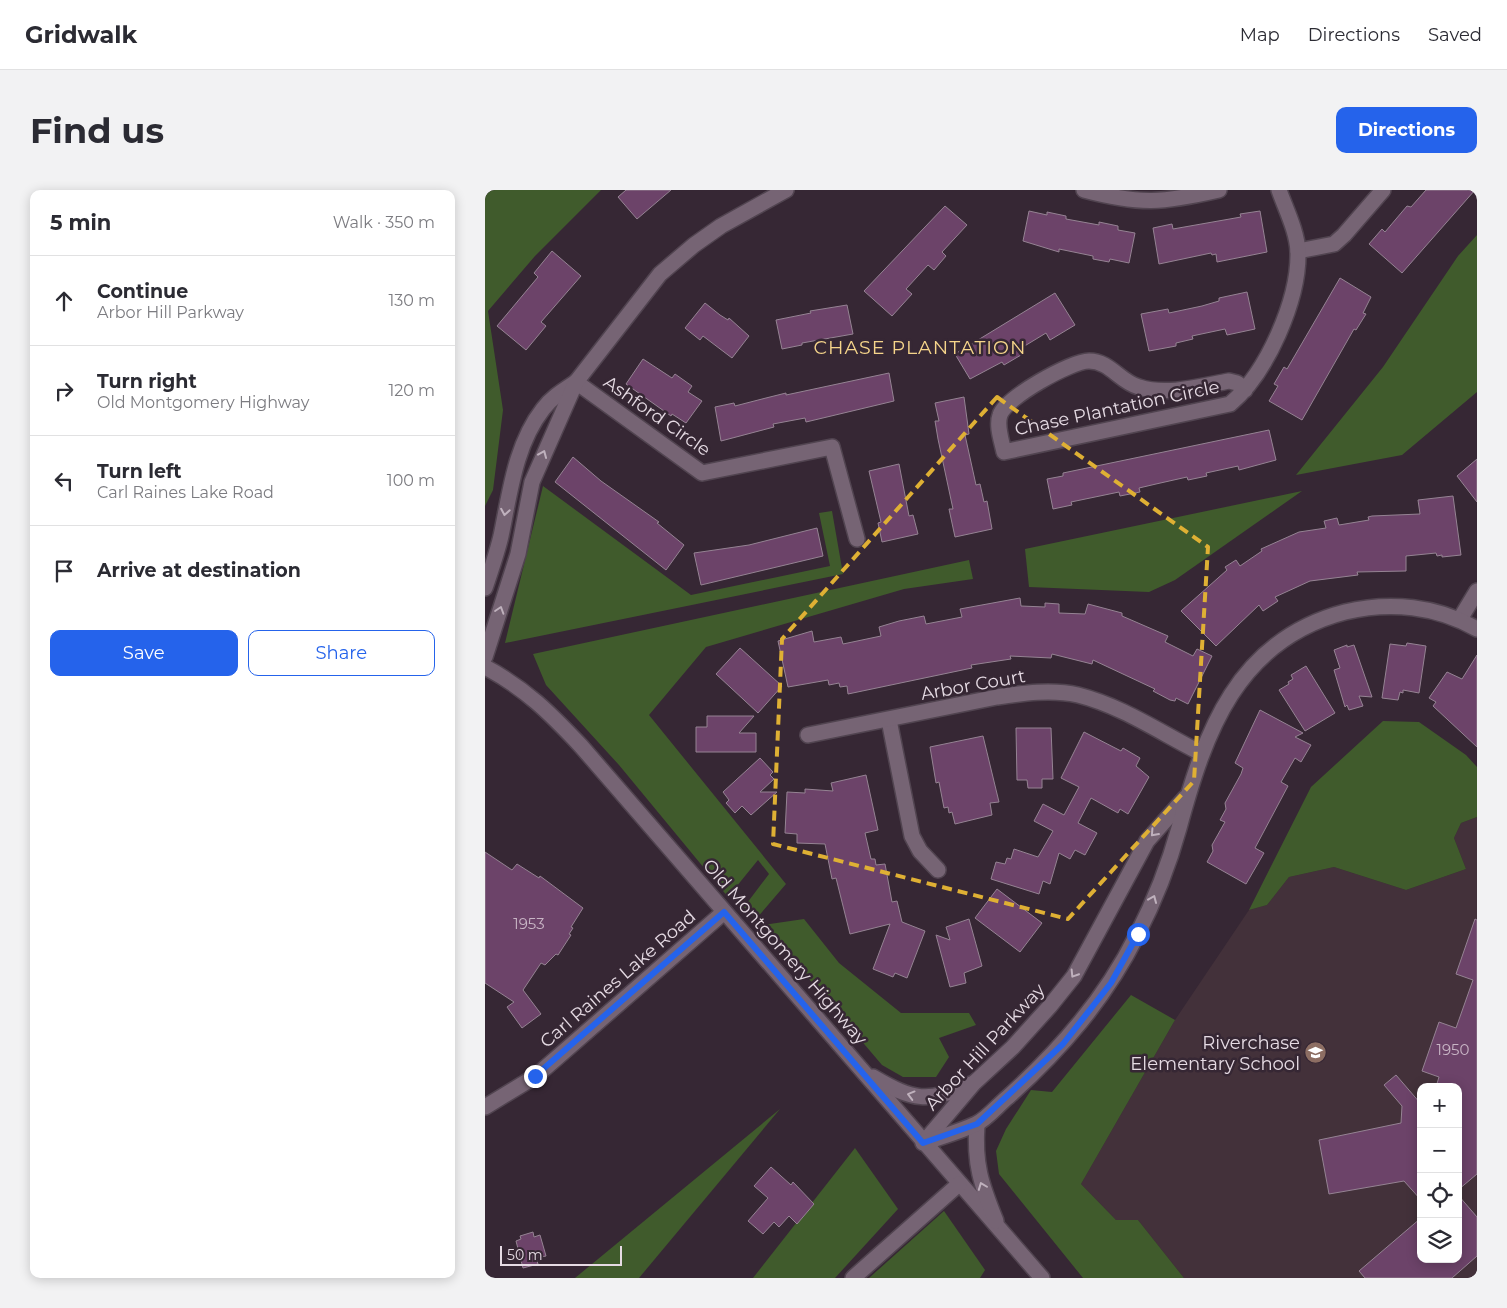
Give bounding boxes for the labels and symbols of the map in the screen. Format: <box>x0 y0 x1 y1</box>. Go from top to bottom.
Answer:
district label: CHASE PLANTATION <box>814 336 1026 359</box>
street label: Ashford Circle <box>599 371 715 461</box>
street label: Chase Plantation Circle <box>1013 376 1221 440</box>
one-way arrow <box>536 450 547 459</box>
one-way arrow <box>501 508 511 517</box>
one-way arrow <box>494 607 504 615</box>
street label: Arbor Court <box>919 665 1027 705</box>
one-way arrow <box>1151 828 1160 837</box>
street label: Old Montgomery Highway <box>698 855 872 1050</box>
one-way arrow <box>1147 895 1157 904</box>
street label: Carl Raines Lake Road <box>536 905 700 1053</box>
house number: 1953 <box>513 914 545 933</box>
route start <box>1127 923 1150 946</box>
one-way arrow <box>1071 969 1080 978</box>
street label: Arbor Hill Parkway <box>921 979 1050 1115</box>
place label: Riverchase Elementary School <box>1130 1032 1300 1075</box>
house number: 1950 <box>1437 1040 1470 1059</box>
school or university icon: Riverchase Elementary School <box>1304 1041 1328 1065</box>
route end <box>524 1065 547 1088</box>
one-way arrow <box>907 1090 916 1101</box>
one-way arrow <box>978 1182 988 1191</box>
scale bar <box>500 1243 623 1266</box>

